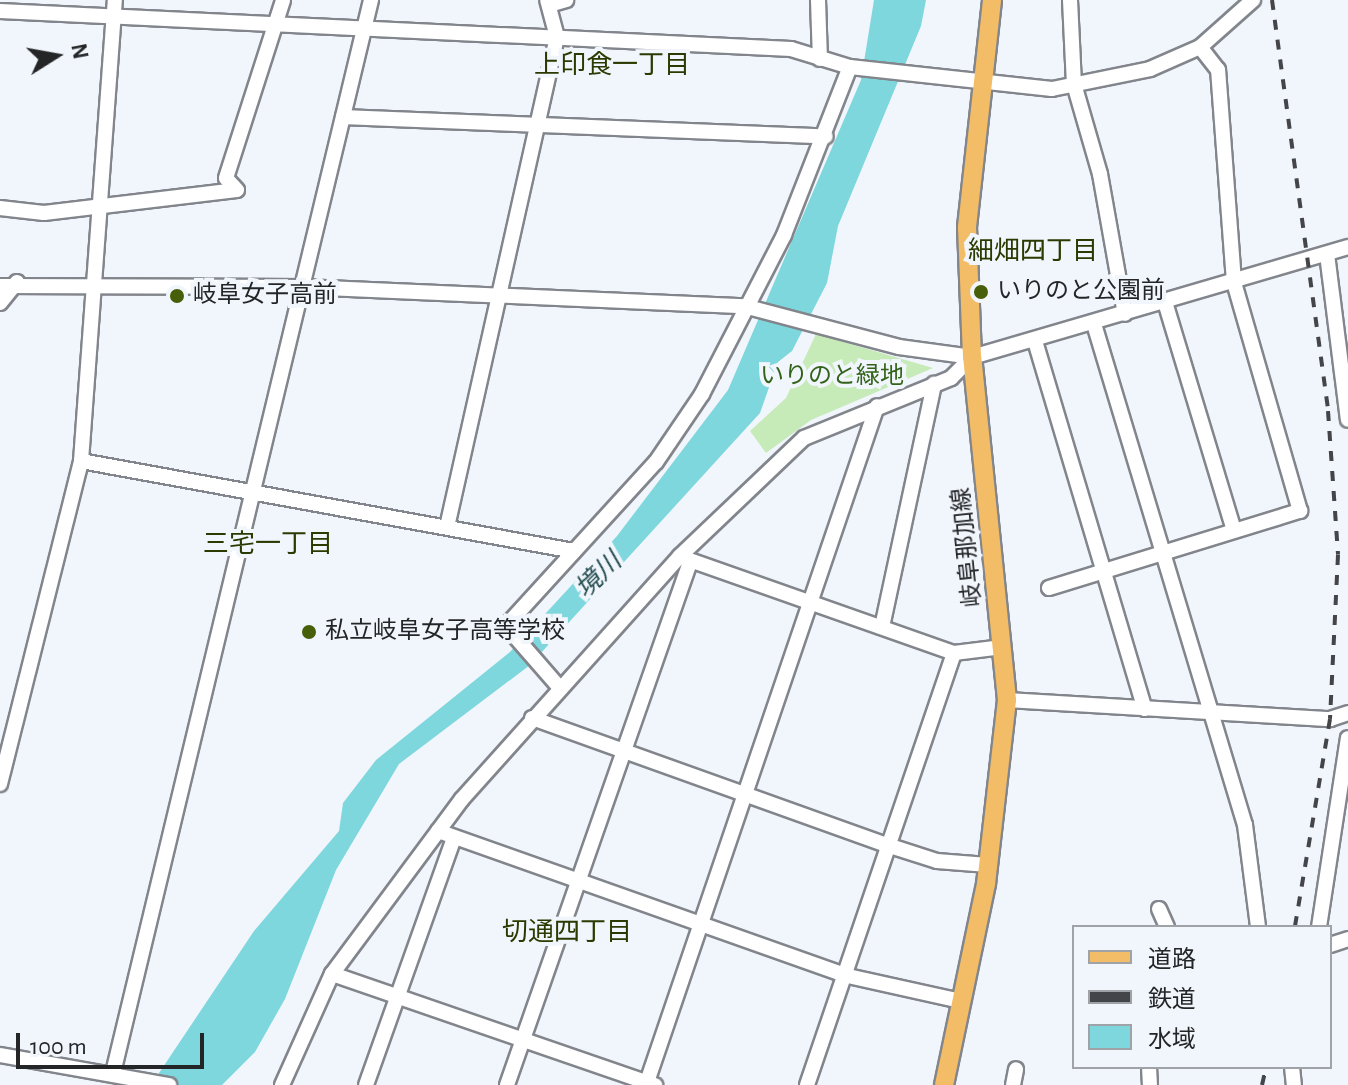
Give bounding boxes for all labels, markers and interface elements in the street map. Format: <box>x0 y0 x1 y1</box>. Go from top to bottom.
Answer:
north arrow <box>16 16 96 96</box>
text: N <box>67 42 92 61</box>
district label: 上印食一丁目 <box>534 50 690 82</box>
district label: 細畑四丁目 <box>968 236 1098 268</box>
place label: いりのと公園前 <box>997 278 1165 306</box>
place label: 岐阜女子高前 <box>193 282 337 310</box>
marker: いりのと公園前 <box>972 283 990 301</box>
marker: 岐阜女子高前 <box>168 287 186 305</box>
park label: いりのと緑地 <box>760 363 904 391</box>
street label: 岐阜那加線 <box>947 486 989 608</box>
district label: 三宅一丁目 <box>203 529 333 561</box>
water label: 境川 <box>569 547 629 605</box>
place label: 私立岐阜女子高等学校 <box>325 618 565 646</box>
marker: 私立岐阜女子高等学校 <box>300 623 318 641</box>
district label: 切通四丁目 <box>502 917 632 949</box>
legend <box>1072 925 1332 1069</box>
text: 道路 <box>1148 948 1196 972</box>
text: 鉄道 <box>1148 988 1196 1012</box>
scale bar <box>20 1017 208 1067</box>
text: 水域 <box>1148 1028 1196 1052</box>
text: 100 m <box>30 1035 87 1059</box>

